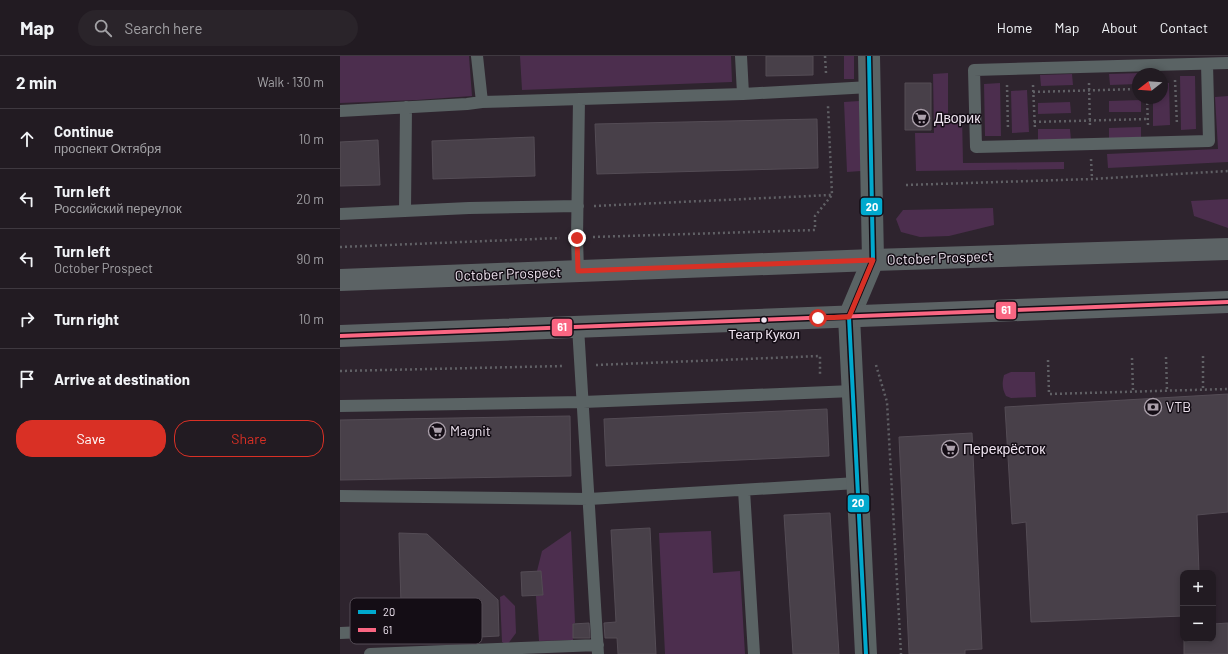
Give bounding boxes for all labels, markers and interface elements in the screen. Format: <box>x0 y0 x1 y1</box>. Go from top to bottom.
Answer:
search box <box>78 10 358 46</box>
text: Map <box>20 16 54 39</box>
icon: search <box>92 17 114 39</box>
text: Search here <box>124 19 202 37</box>
text: Home <box>997 19 1033 36</box>
text: Map <box>1055 19 1079 36</box>
text: About <box>1101 19 1138 36</box>
text: Contact <box>1160 19 1208 36</box>
north arrow <box>1132 68 1168 104</box>
text: 2 min <box>16 72 57 92</box>
text: Walk · 130 m <box>257 74 324 90</box>
supermarket icon: Дворик <box>911 108 931 128</box>
place label: Дворик <box>934 109 981 126</box>
text: Continue <box>54 122 114 140</box>
icon: ahead <box>16 128 38 150</box>
text: 10 m <box>299 131 324 147</box>
text: проспект Октября <box>54 140 161 156</box>
text: Turn left <box>54 182 110 200</box>
icon: left <box>16 188 38 210</box>
text: 20 m <box>296 191 324 207</box>
line badge: 20 <box>860 197 883 216</box>
text: Российский переулок <box>54 200 182 216</box>
text: 20 <box>866 200 878 213</box>
route end <box>568 229 586 247</box>
text: Turn left <box>54 242 110 260</box>
street label: October Prospect <box>886 247 994 268</box>
icon: left <box>16 248 38 270</box>
text: 90 m <box>297 251 324 267</box>
text: October Prospect <box>54 260 153 276</box>
street label: October Prospect <box>454 263 562 284</box>
line badge: 61 <box>995 301 1017 320</box>
text: 61 <box>1001 303 1011 316</box>
icon: right <box>16 308 38 330</box>
route start <box>809 309 827 327</box>
text: Turn right <box>54 310 119 328</box>
text: 10 m <box>299 311 324 327</box>
marker: Театр Кукол <box>759 315 769 325</box>
line badge: 61 <box>551 318 573 337</box>
text: 61 <box>557 320 567 333</box>
place label: Театр Кукол <box>728 326 800 342</box>
icon: arrive <box>16 368 38 390</box>
text: Arrive at destination <box>54 370 190 388</box>
bank icon: VTB <box>1143 397 1163 417</box>
place label: VTB <box>1166 398 1191 415</box>
button: Save <box>16 420 166 457</box>
button: Share <box>174 420 324 457</box>
supermarket icon: Magnit <box>427 421 447 441</box>
place label: Magnit <box>450 422 491 439</box>
supermarket icon: Перекрёсток <box>940 439 960 459</box>
place label: Перекрёсток <box>963 440 1046 457</box>
line badge: 20 <box>847 494 870 513</box>
text: 20 <box>852 496 864 509</box>
map controls <box>1180 570 1216 642</box>
button: + <box>1180 570 1216 606</box>
legend <box>350 598 482 644</box>
text: 20 <box>383 605 395 618</box>
button: − <box>1180 606 1216 642</box>
text: 61 <box>383 623 392 636</box>

